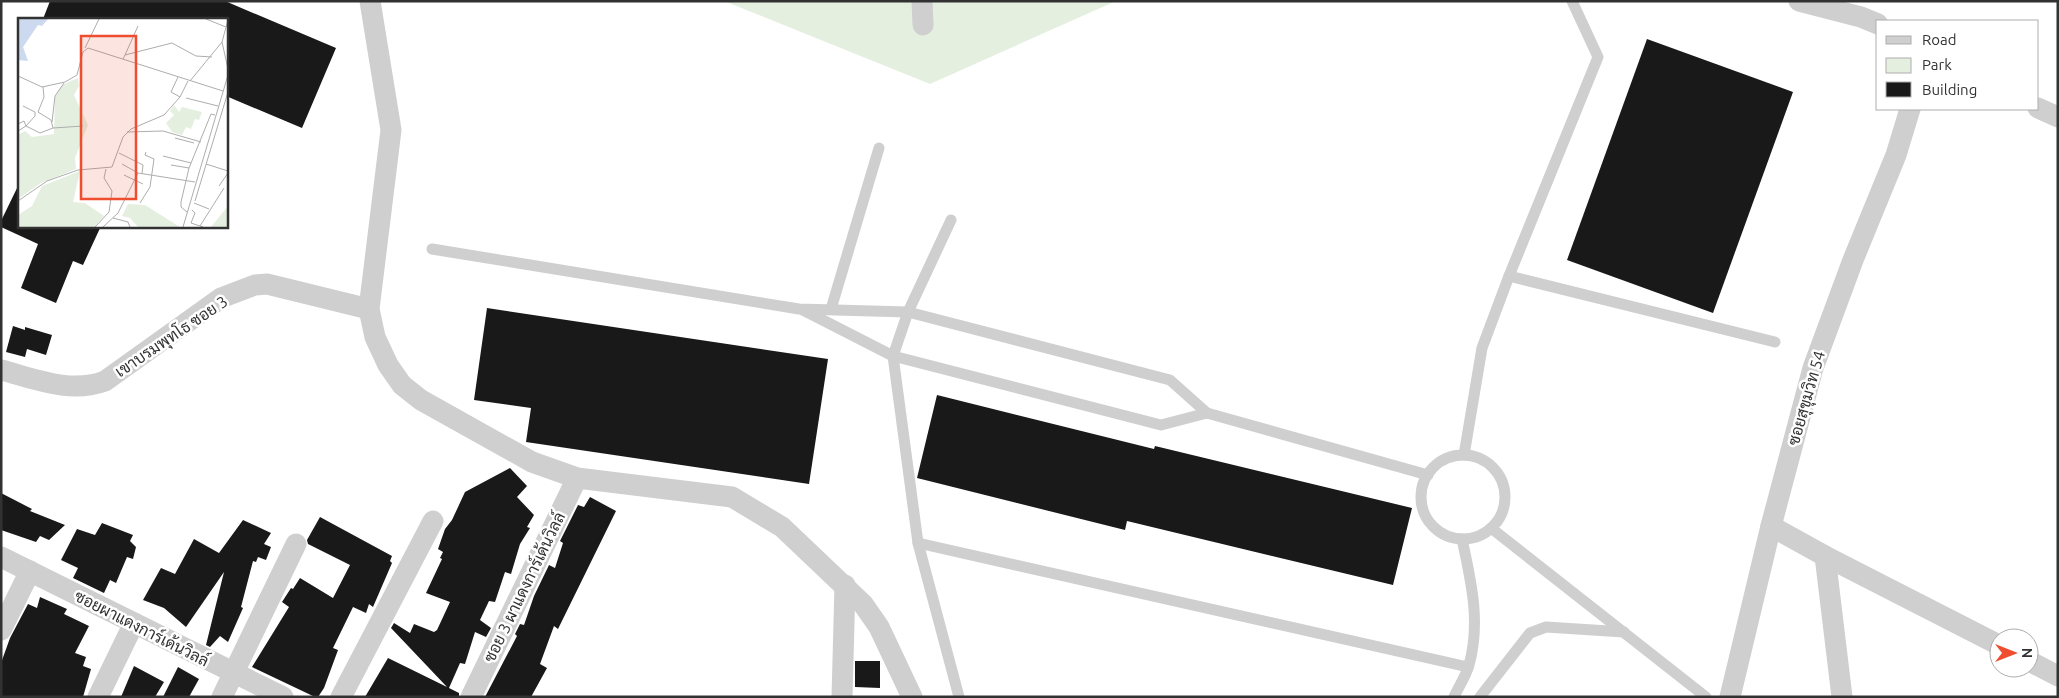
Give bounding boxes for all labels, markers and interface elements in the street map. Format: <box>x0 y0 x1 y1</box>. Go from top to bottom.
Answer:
inset map <box>18 18 228 228</box>
legend <box>1876 20 2039 110</box>
text: Road <box>1922 31 1957 48</box>
text: Park <box>1922 56 1952 73</box>
text: Building <box>1922 81 1977 98</box>
street label: เขาบรมพุทโธ ซอย 3 <box>110 290 232 383</box>
street label: ซอยสุขุมวิท 54 <box>1784 349 1831 448</box>
street label: ซอย 3 ผาแดงการ์เด้นวิลล์ <box>477 508 568 665</box>
street label: ซอยผาแดงการ์เด้นวิลล์ <box>72 584 213 670</box>
north arrow <box>1989 628 2039 678</box>
text: N <box>2019 648 2035 658</box>

